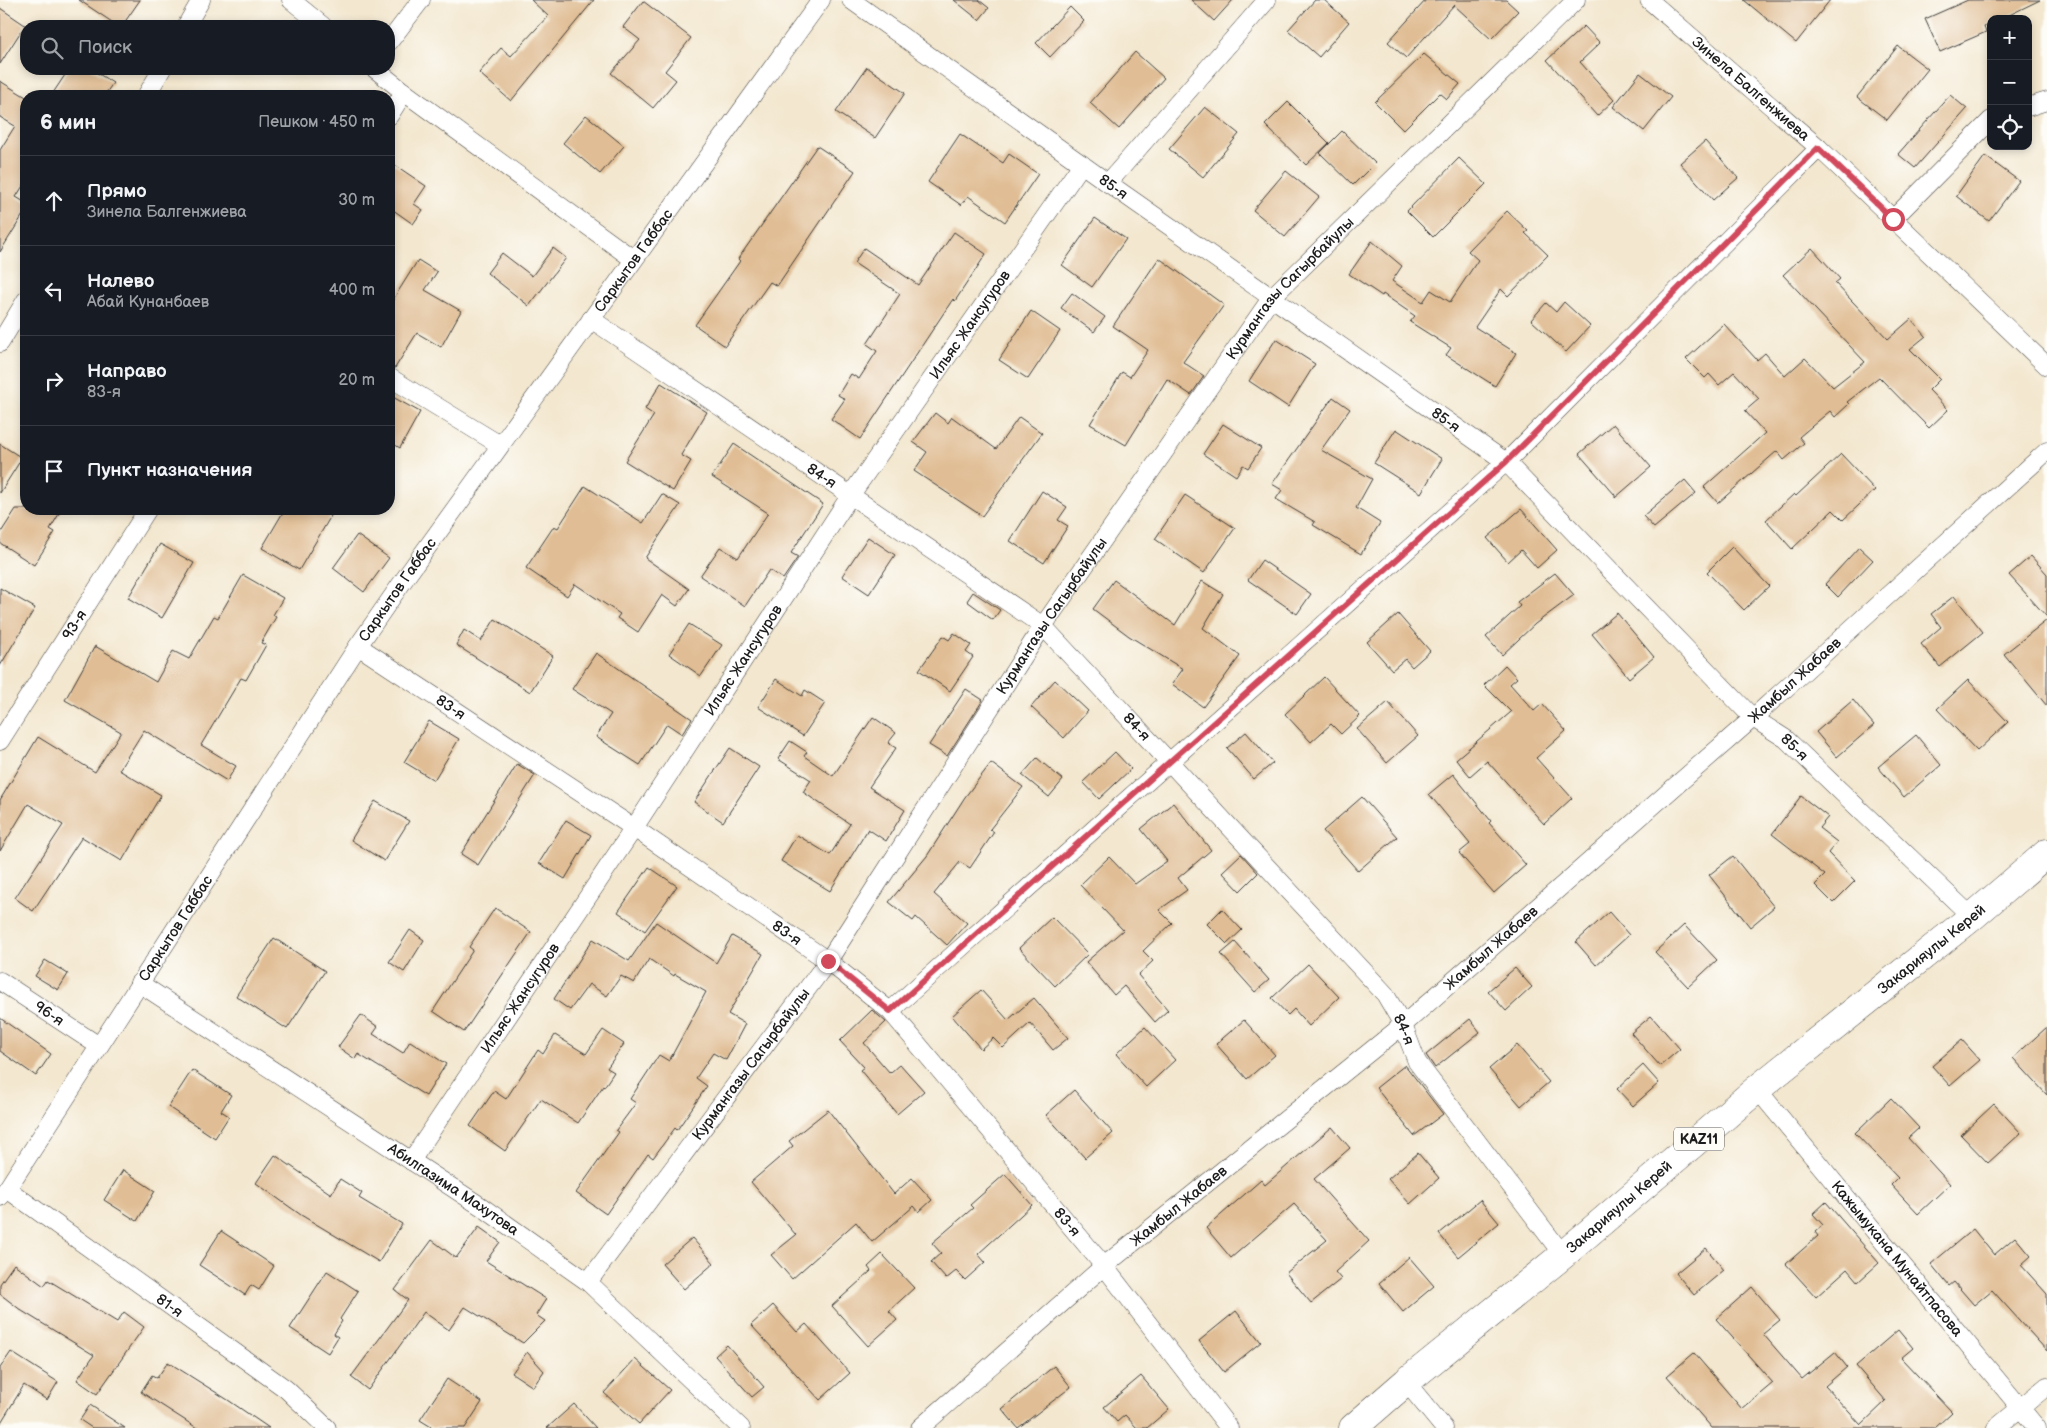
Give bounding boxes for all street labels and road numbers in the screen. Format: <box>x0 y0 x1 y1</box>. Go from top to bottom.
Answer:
street label: Зинела Балгенжиева <box>1688 32 1814 145</box>
street label: 85-я <box>1095 170 1132 203</box>
street label: Саркытов Габбас <box>590 205 677 316</box>
street label: Курмангазы Сагырбайулы <box>1222 213 1358 363</box>
street label: Ильяс Жансугуров <box>925 266 1015 383</box>
street label: 85-я <box>1428 403 1464 437</box>
street label: 84-я <box>803 459 840 493</box>
street label: Саркытов Габбас <box>354 533 441 645</box>
street label: Курмангазы Сагырбайулы <box>992 534 1111 698</box>
street label: Ильяс Жансугуров <box>700 601 786 719</box>
street label: 93-я <box>58 606 91 643</box>
street label: Жамбыл Жабаев <box>1744 633 1845 727</box>
street label: 83-я <box>432 690 469 724</box>
street label: 84-я <box>1119 709 1154 745</box>
street label: 85-я <box>1777 729 1812 765</box>
street label: Саркытов Габбас <box>134 871 217 985</box>
street label: Закарияулы Керей <box>1874 900 1989 998</box>
street label: Жамбыл Жабаев <box>1440 902 1542 994</box>
street label: 83-я <box>768 916 805 950</box>
street label: Ильяс Жансугуров <box>476 939 564 1057</box>
street label: Курмангазы Сагырбайулы <box>688 984 814 1144</box>
street label: 96-я <box>31 997 68 1030</box>
street label: 84-я <box>1389 1010 1419 1047</box>
road number: KAZ11 <box>1674 1128 1724 1150</box>
street label: Абилгазима Махутова <box>384 1138 523 1240</box>
street label: Закарияулы Керей <box>1562 1156 1676 1257</box>
street label: Жамбыл Жабаев <box>1126 1161 1231 1251</box>
street label: Кажымукана Мунайтпасова <box>1827 1177 1967 1341</box>
street label: 83-я <box>1050 1204 1085 1240</box>
street label: 81-я <box>152 1290 187 1322</box>

